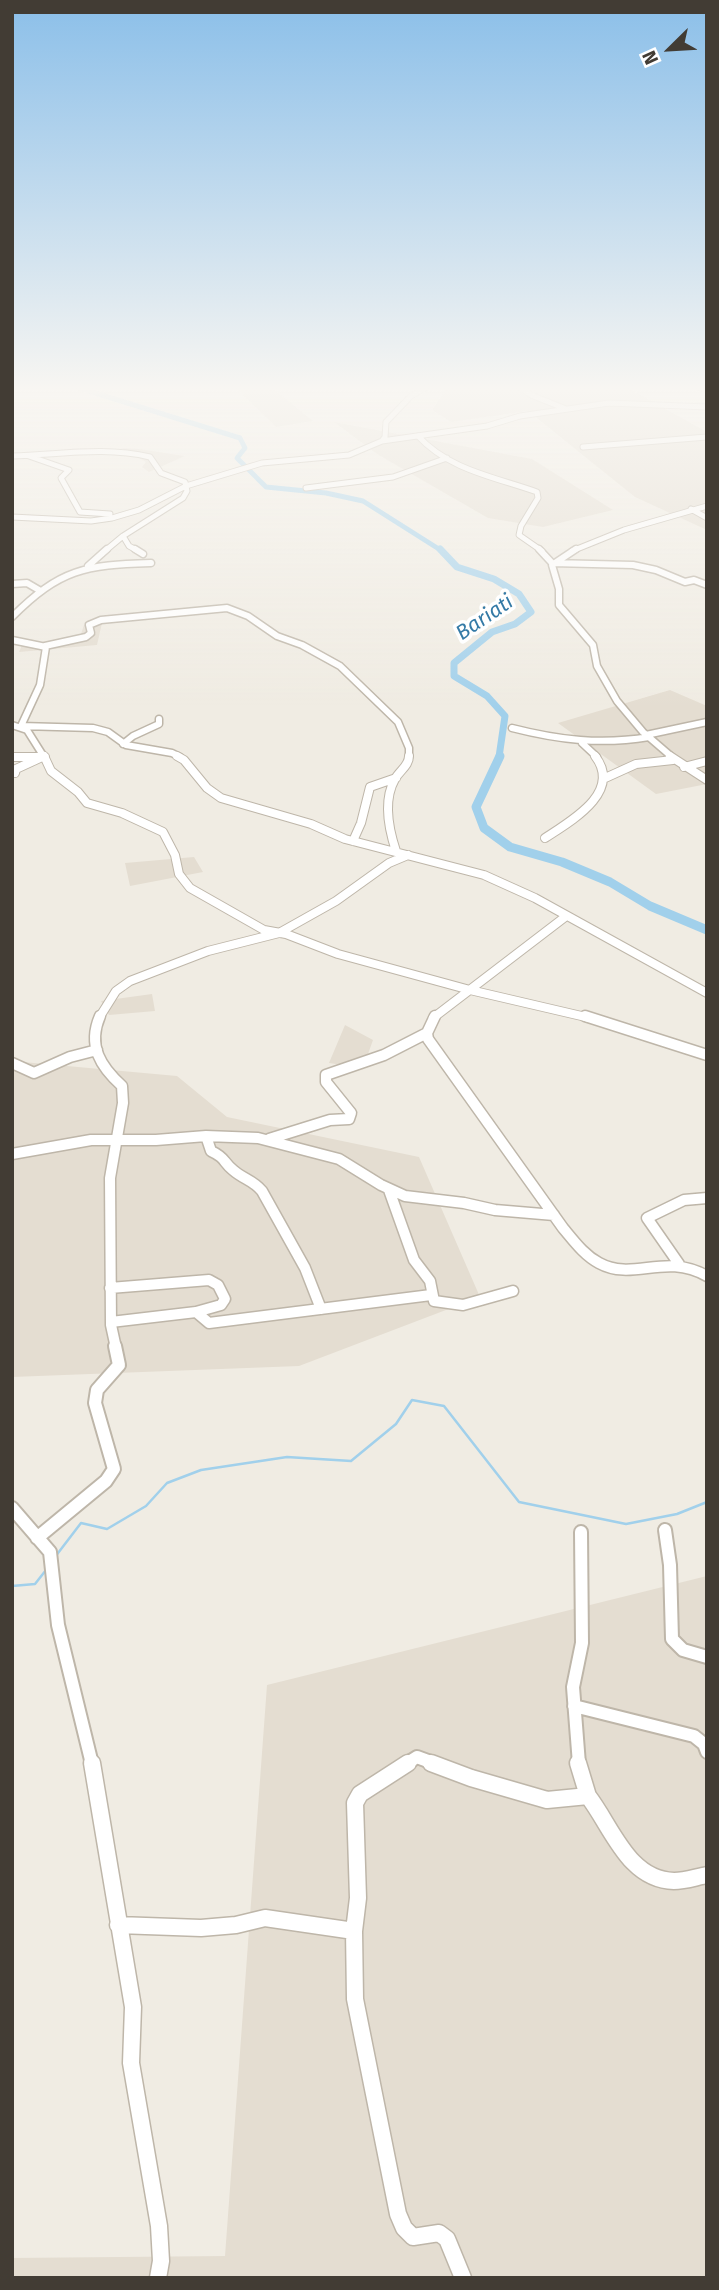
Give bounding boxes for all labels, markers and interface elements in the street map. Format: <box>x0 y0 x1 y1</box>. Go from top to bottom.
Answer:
north arrow <box>635 14 705 84</box>
text: N <box>637 47 663 68</box>
water label: Bariati <box>452 590 518 646</box>

